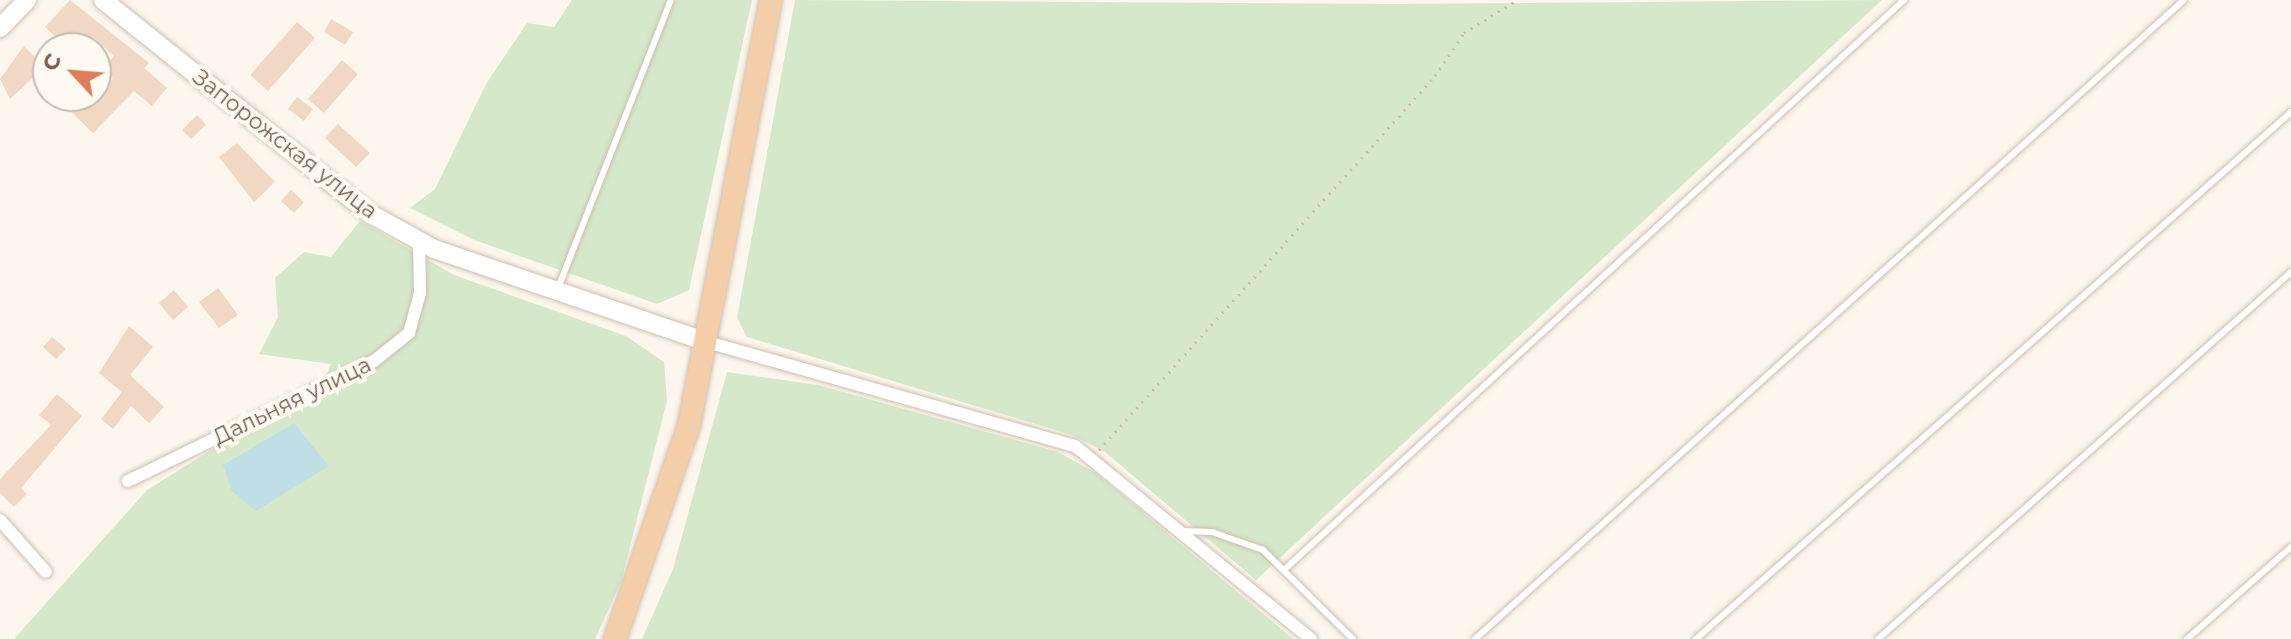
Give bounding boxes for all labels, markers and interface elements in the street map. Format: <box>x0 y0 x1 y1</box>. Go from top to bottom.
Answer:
north arrow <box>32 32 112 112</box>
text: С <box>36 49 67 75</box>
street label: Запорожская улица <box>187 64 383 224</box>
street label: Дальняя улица <box>209 351 375 451</box>

